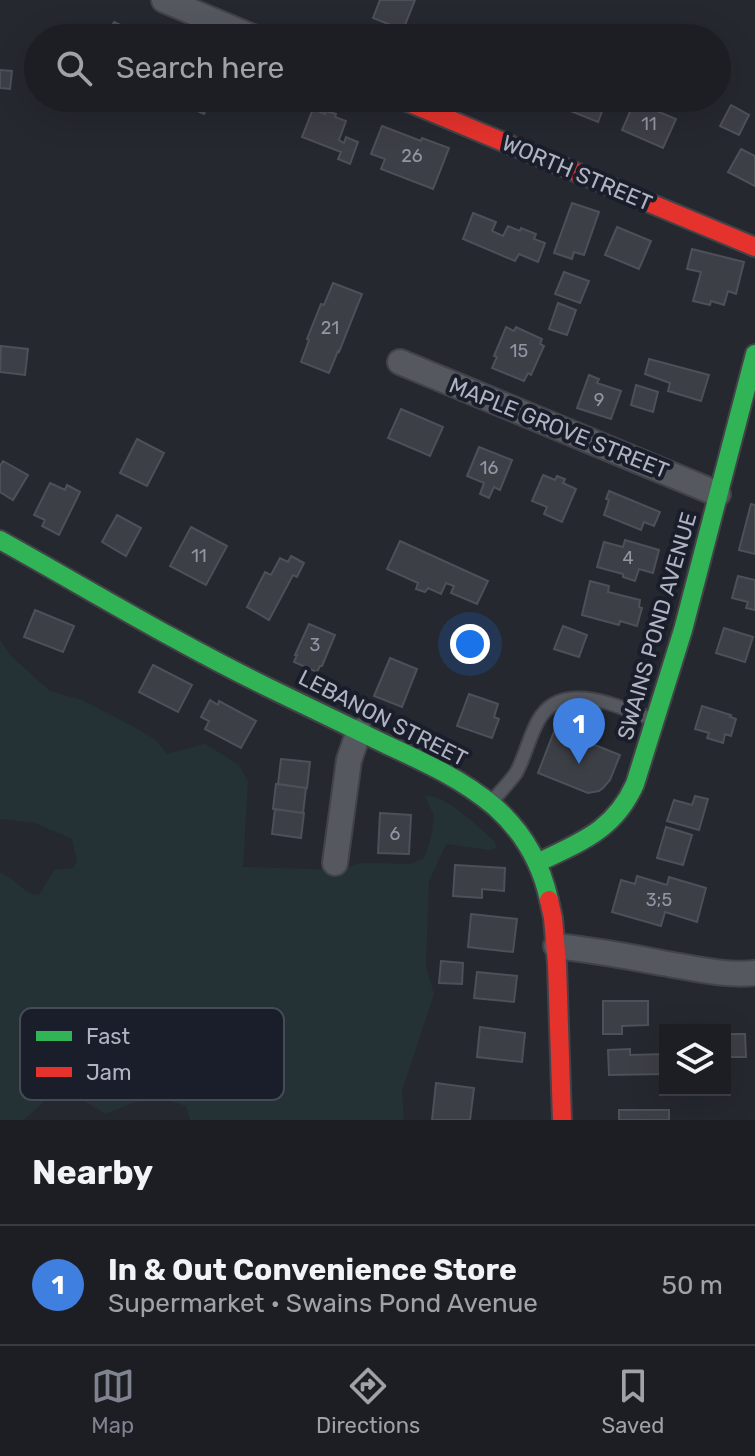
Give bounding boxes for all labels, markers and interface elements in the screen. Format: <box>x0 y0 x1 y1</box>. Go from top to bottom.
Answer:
search box <box>24 24 731 112</box>
icon: search <box>52 46 96 90</box>
text: Search here <box>116 50 284 86</box>
house number: 11 <box>641 113 657 135</box>
street label: WORTH STREET <box>498 129 656 217</box>
house number: 26 <box>401 145 423 167</box>
house number: 21 <box>321 317 339 339</box>
house number: 15 <box>510 340 528 362</box>
street label: MAPLE GROVE STREET <box>445 372 673 485</box>
house number: 9 <box>594 389 604 411</box>
house number: 16 <box>480 457 498 479</box>
street label: SWAINS POND AVENUE <box>612 509 702 743</box>
house number: 11 <box>191 545 207 567</box>
house number: 4 <box>622 547 634 569</box>
your location <box>450 624 490 664</box>
house number: 3 <box>310 634 320 656</box>
street label: LEBANON STREET <box>294 664 472 772</box>
pin: 1 <box>553 698 605 764</box>
house number: 6 <box>390 823 401 845</box>
house number: 3;5 <box>646 889 672 911</box>
legend <box>20 1008 284 1100</box>
text: Fast <box>86 1023 131 1050</box>
map controls <box>659 1024 731 1096</box>
button: layers <box>659 1024 731 1096</box>
text: Jam <box>86 1059 132 1086</box>
text: Nearby <box>32 1152 153 1193</box>
text: In & Out Convenience Store <box>108 1252 517 1288</box>
text: 1 <box>52 1270 64 1301</box>
text: 50 m <box>662 1270 723 1301</box>
text: Supermarket · Swains Pond Avenue <box>108 1288 538 1319</box>
tab: Map <box>91 1364 135 1439</box>
tab: Directions <box>316 1364 420 1439</box>
tab: Saved <box>602 1364 664 1439</box>

